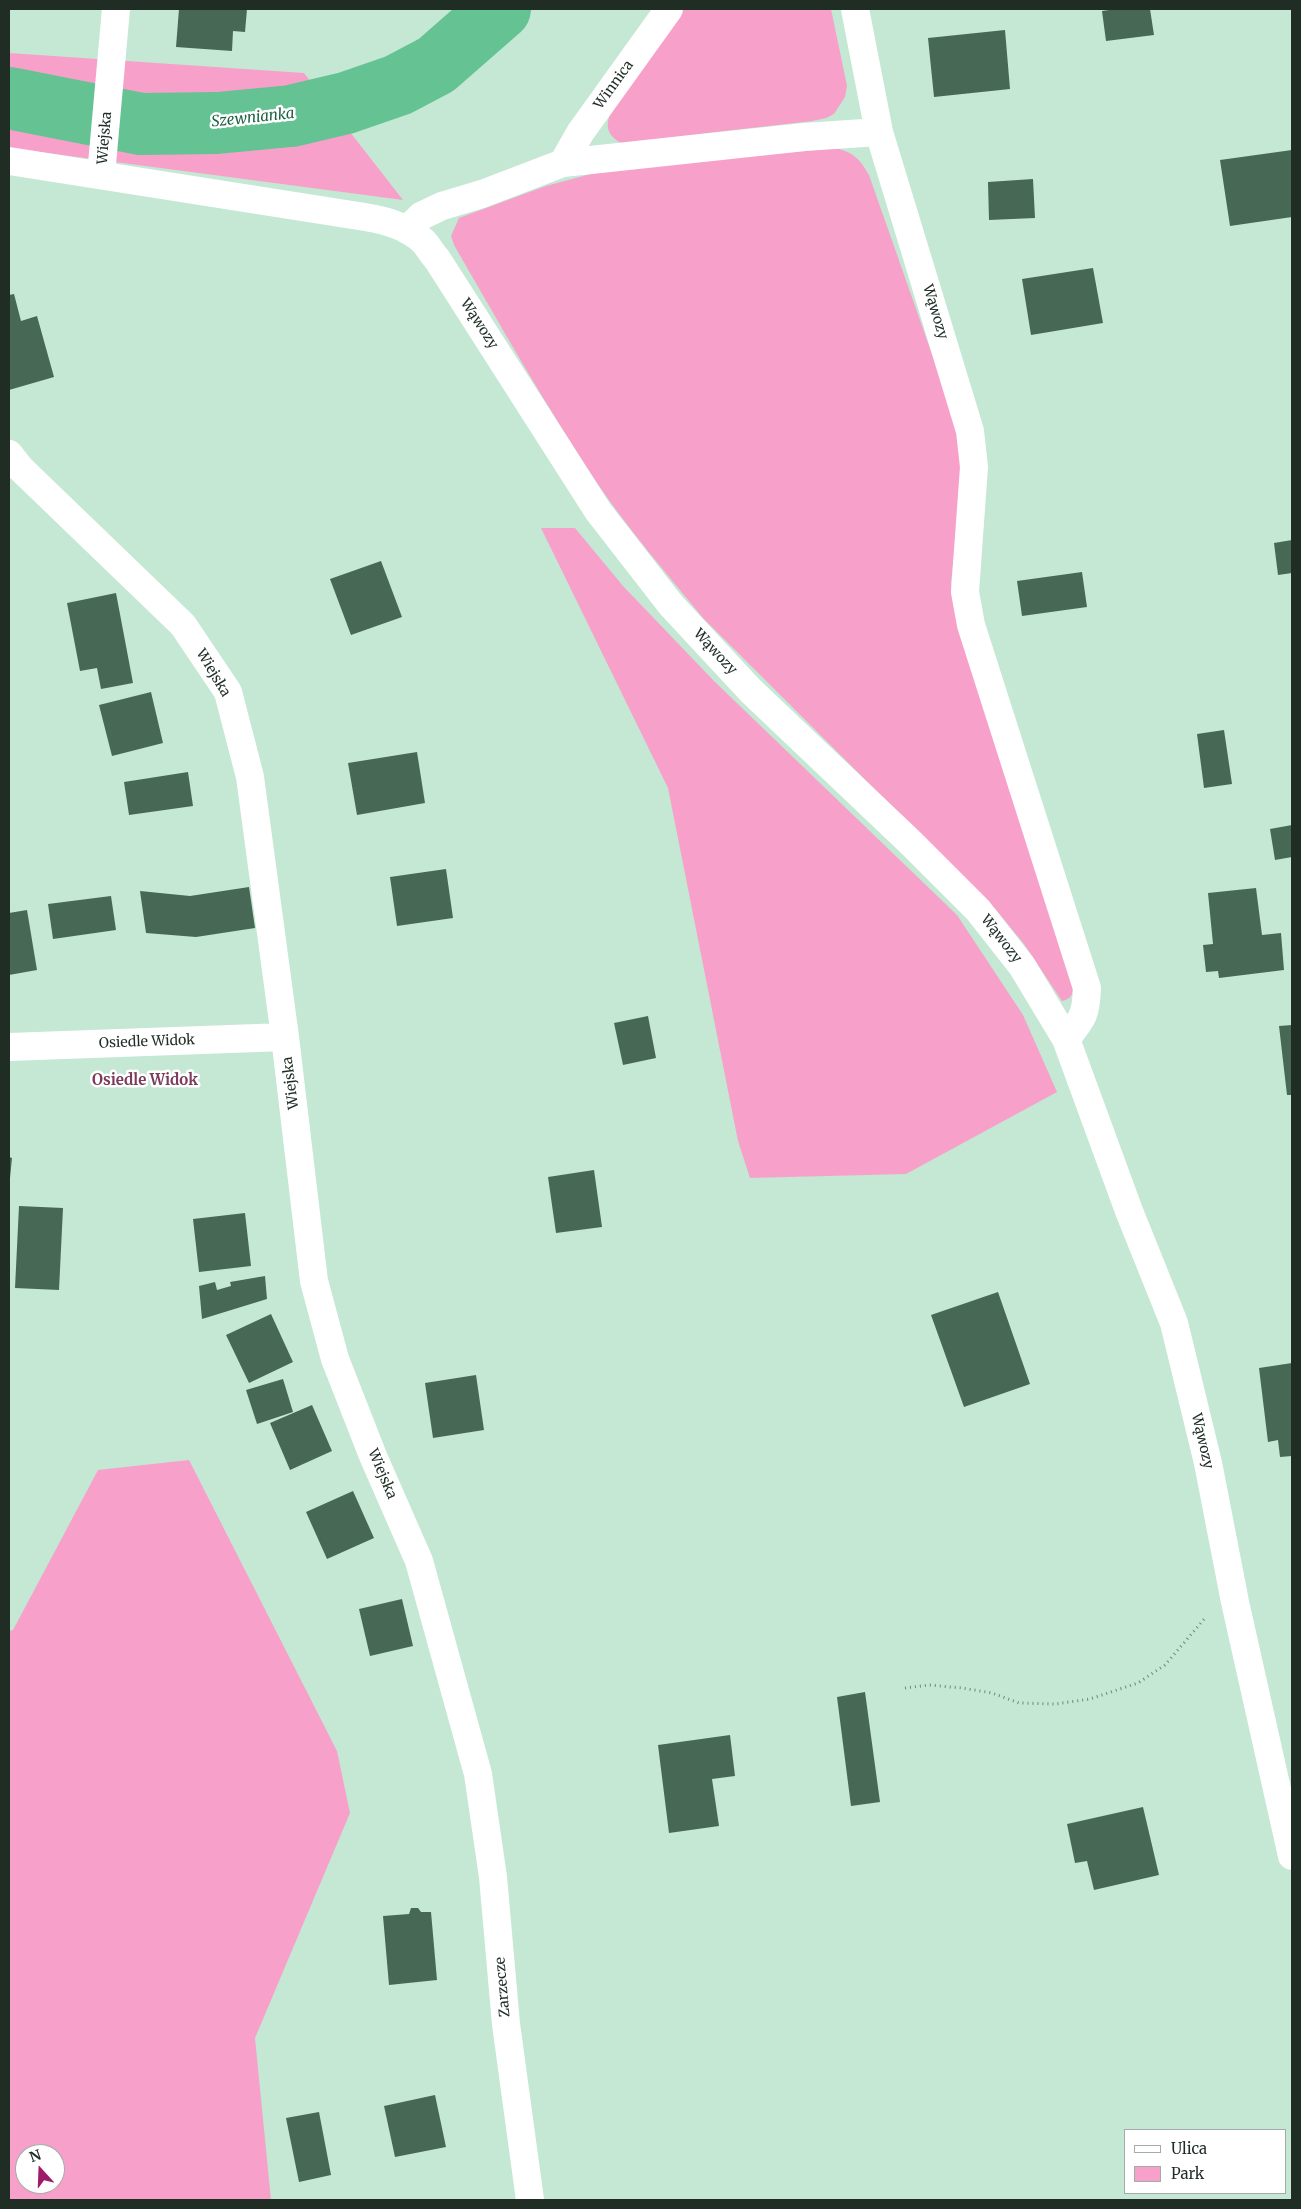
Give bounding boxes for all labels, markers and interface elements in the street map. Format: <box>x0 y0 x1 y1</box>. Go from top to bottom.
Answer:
street label: Winnica <box>591 57 637 113</box>
water label: Szewnianka <box>211 105 295 131</box>
street label: Wiejska <box>94 111 116 165</box>
street label: Wąwozy <box>919 283 951 341</box>
street label: Wąwozy <box>457 296 501 352</box>
street label: Wąwozy <box>690 626 740 678</box>
street label: Wiejska <box>192 646 234 700</box>
street label: Wąwozy <box>977 912 1025 966</box>
street label: Osiedle Widok <box>99 1032 195 1052</box>
street label: Wiejska <box>279 1056 303 1110</box>
district label: Osiedle Widok <box>92 1072 198 1090</box>
street label: Wąwozy <box>1187 1412 1217 1470</box>
street label: Wiejska <box>364 1446 400 1502</box>
street label: Zarzecze <box>492 1956 514 2018</box>
legend <box>1124 2129 1286 2194</box>
text: Ulica <box>1171 2139 1207 2158</box>
north arrow <box>15 2144 65 2194</box>
text: N <box>27 2145 43 2166</box>
text: Park <box>1171 2164 1204 2183</box>

